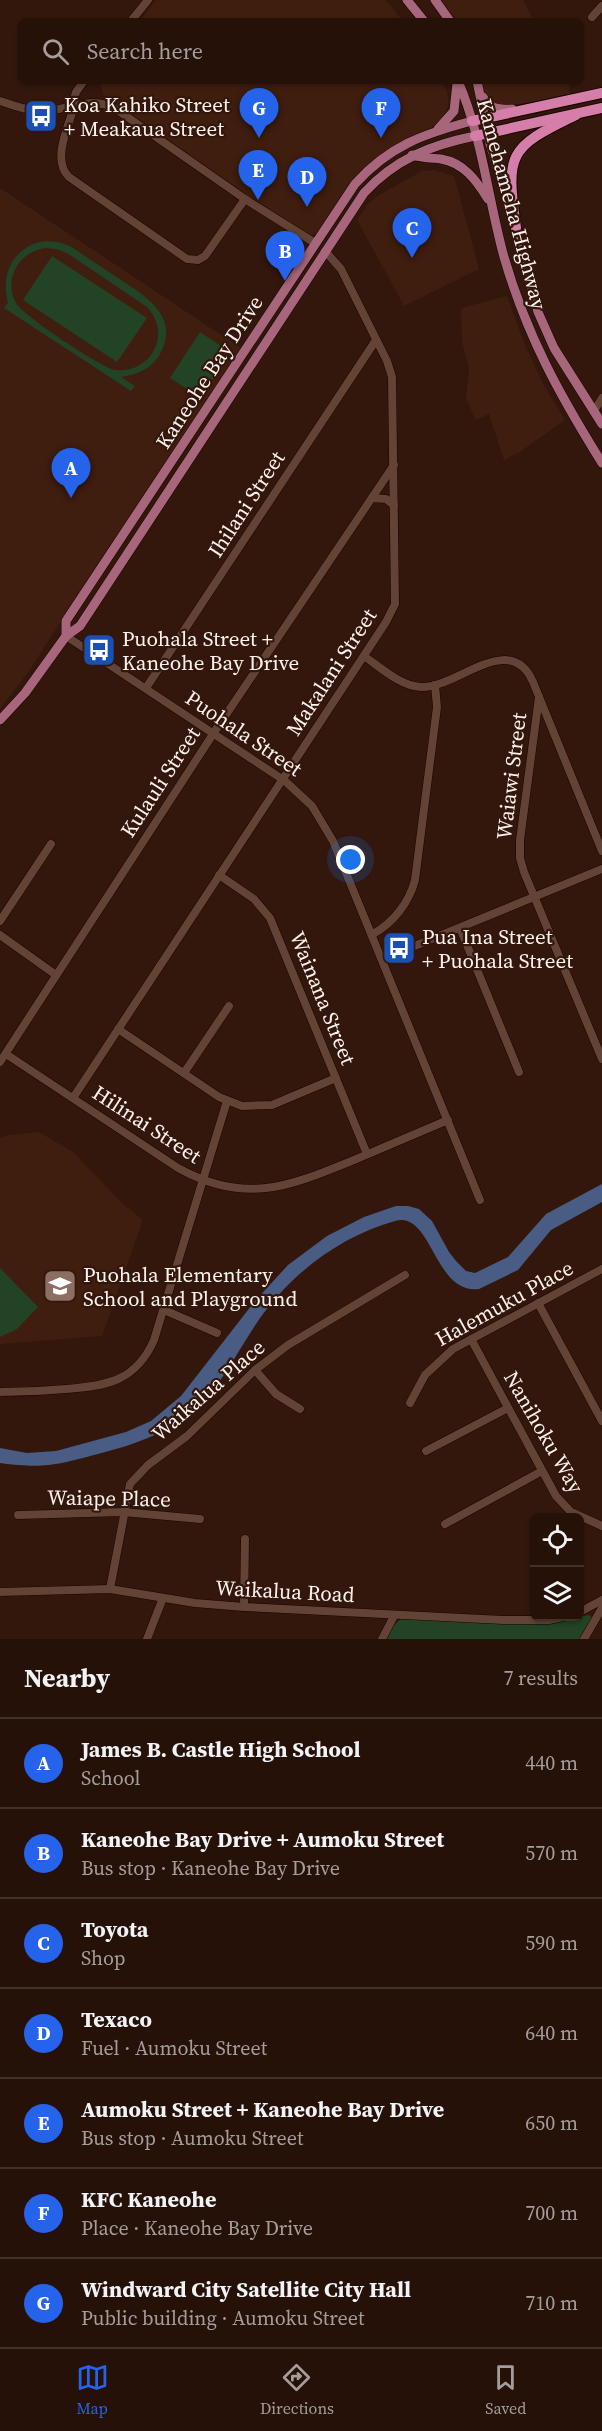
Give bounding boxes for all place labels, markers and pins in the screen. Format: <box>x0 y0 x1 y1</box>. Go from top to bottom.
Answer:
pin: G <box>240 88 278 138</box>
pin: F <box>362 88 400 138</box>
place label: Koa Kahiko Street + Meakaua Street <box>64 90 230 143</box>
bus stop icon: Koa Kahiko Street + Meakaua Street <box>23 98 59 134</box>
pin: E <box>238 150 278 200</box>
pin: D <box>288 158 326 207</box>
pin: C <box>392 208 432 258</box>
pin: B <box>266 232 304 281</box>
pin: A <box>52 448 90 498</box>
place label: Puohala Street + Kaneohe Bay Drive <box>122 624 299 677</box>
bus stop icon: Puohala Street + Kaneohe Bay Drive <box>81 632 117 668</box>
place label: Pua Ina Street + Puohala Street <box>422 922 573 975</box>
bus stop icon: Pua Ina Street + Puohala Street <box>381 930 417 966</box>
place label: Puohala Elementary School and Playground <box>83 1260 298 1313</box>
school or university icon: Puohala Elementary School and Playground <box>42 1268 78 1304</box>

